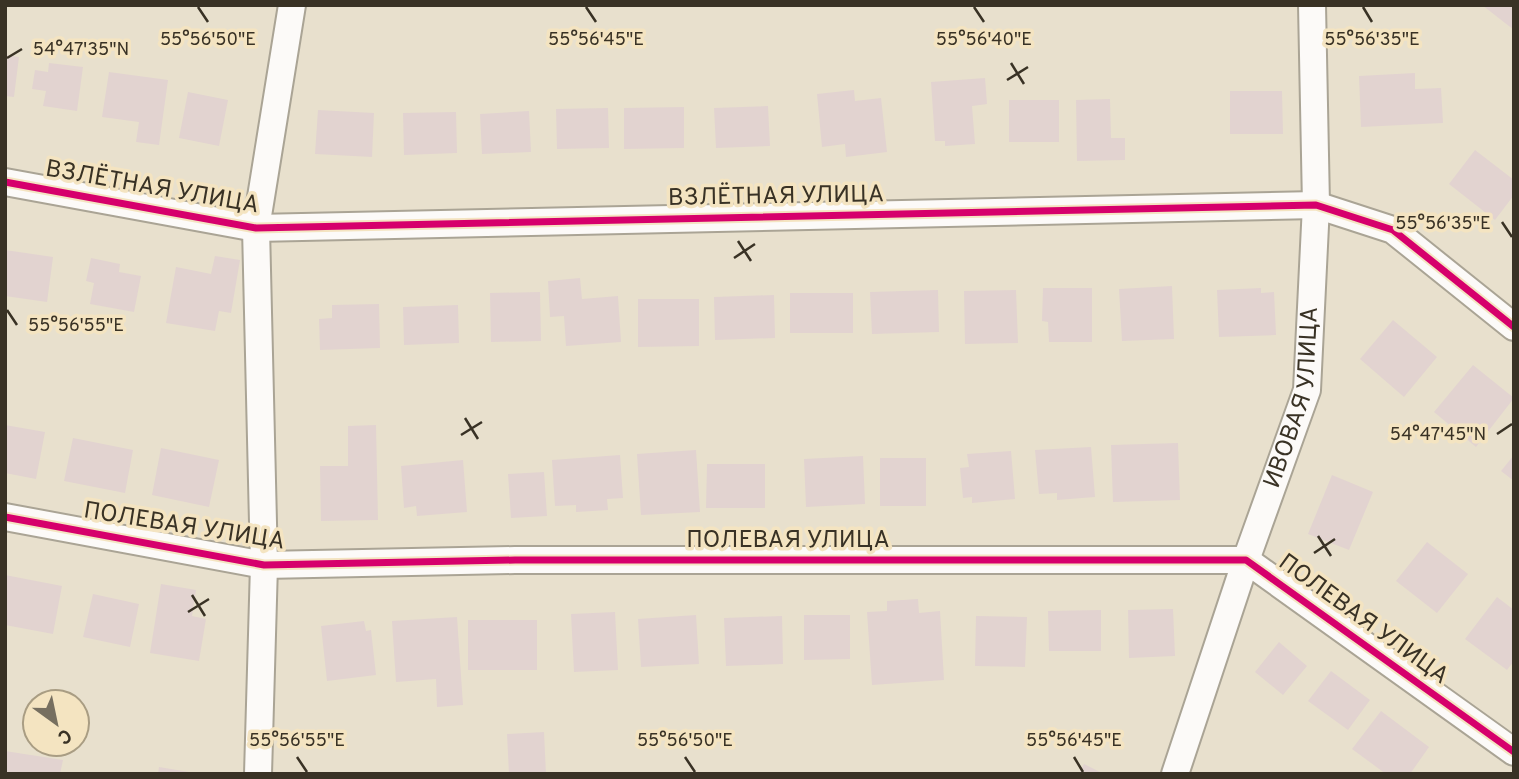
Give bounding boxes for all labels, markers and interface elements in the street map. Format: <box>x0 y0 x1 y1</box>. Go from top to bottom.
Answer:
text: 55°56'50"E <box>160 29 256 52</box>
text: 55°56'45"E <box>548 29 644 52</box>
text: 55°56'40"E <box>936 29 1032 52</box>
text: 55°56'35"E <box>1324 29 1420 52</box>
text: 54°47'35"N <box>33 39 129 62</box>
street label: ВЗЛЁТНАЯ УЛИЦА <box>43 152 261 222</box>
street label: ВЗЛЁТНАЯ УЛИЦА <box>668 178 884 214</box>
text: 55°56'35"E <box>1395 213 1491 236</box>
street label: ИВОВАЯ УЛИЦА <box>1258 306 1326 493</box>
text: 55°56'55"E <box>28 315 124 338</box>
text: 54°47'45"N <box>1390 424 1486 447</box>
street label: ПОЛЕВАЯ УЛИЦА <box>81 496 287 558</box>
street label: ПОЛЕВАЯ УЛИЦА <box>686 526 890 556</box>
street label: ПОЛЕВАЯ УЛИЦА <box>1272 548 1454 692</box>
north arrow <box>21 688 91 758</box>
text: С <box>53 722 76 749</box>
text: 55°56'55"E <box>249 730 345 753</box>
text: 55°56'50"E <box>637 730 733 753</box>
text: 55°56'45"E <box>1026 730 1122 753</box>

